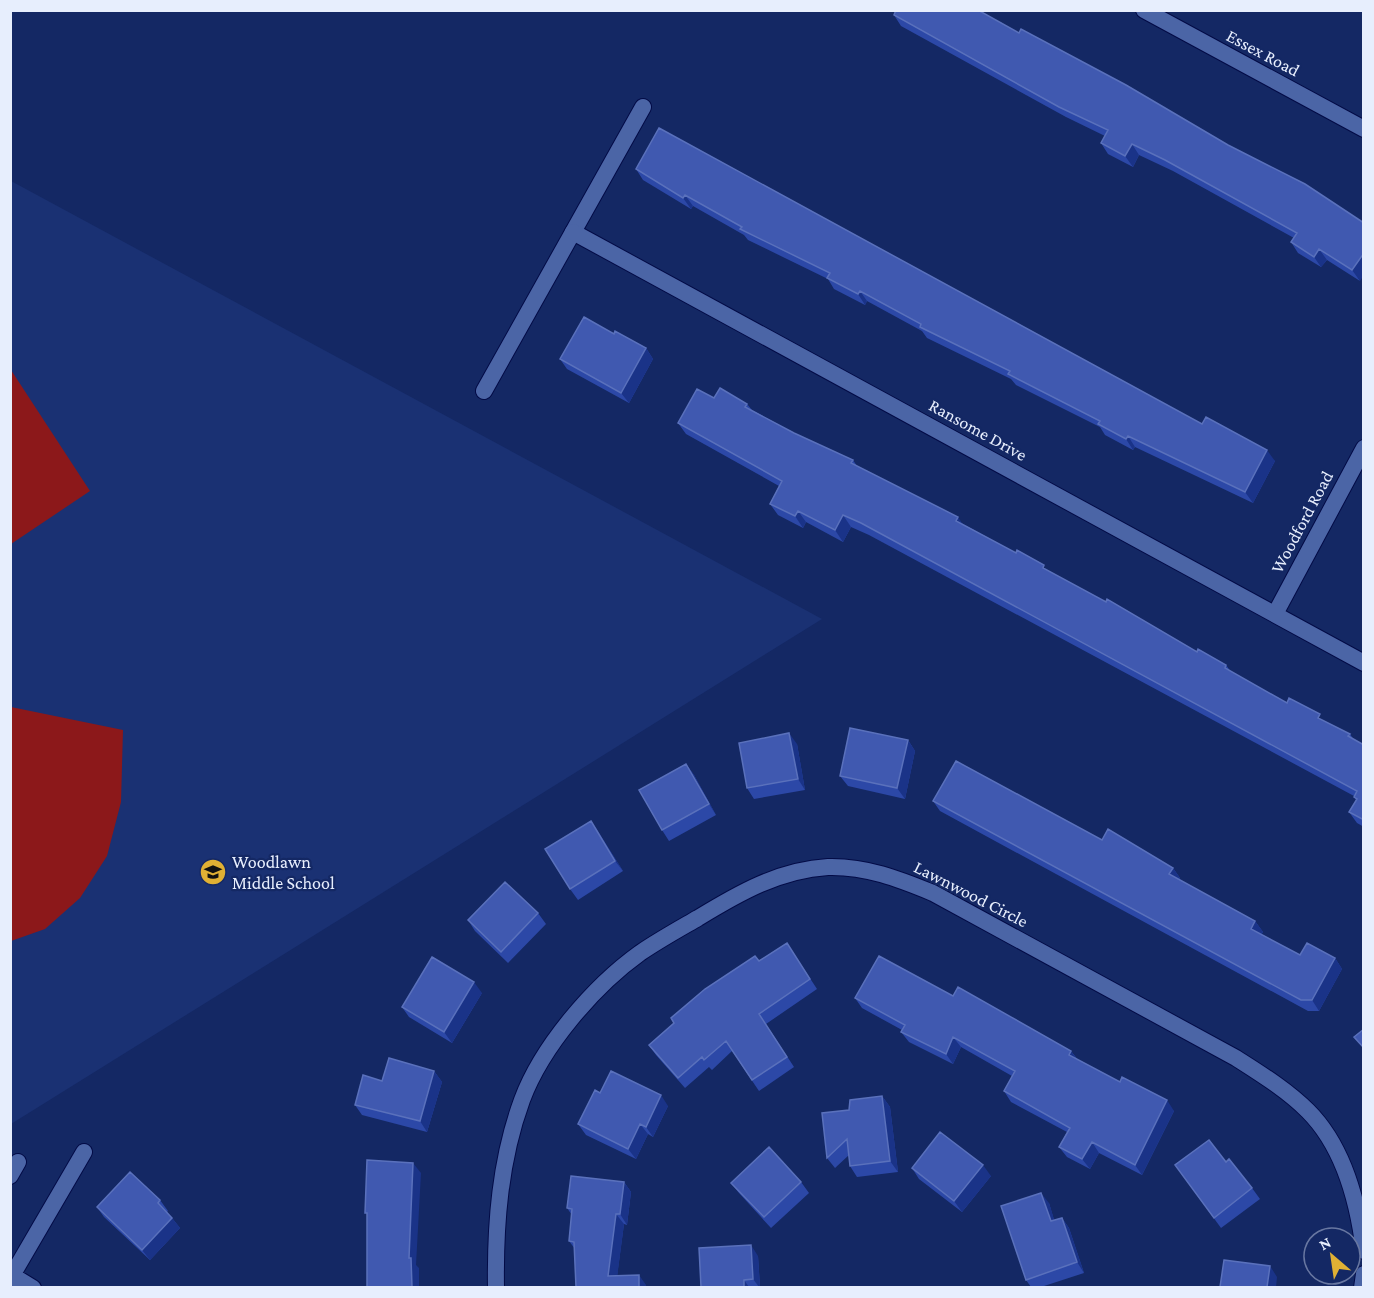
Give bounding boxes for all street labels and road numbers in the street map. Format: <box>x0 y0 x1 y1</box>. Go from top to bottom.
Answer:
street label: Essex Road <box>1223 25 1303 81</box>
street label: Ransome Drive <box>926 395 1030 465</box>
street label: Woodford Road <box>1267 467 1338 576</box>
street label: Lawnwood Circle <box>911 857 1031 931</box>

